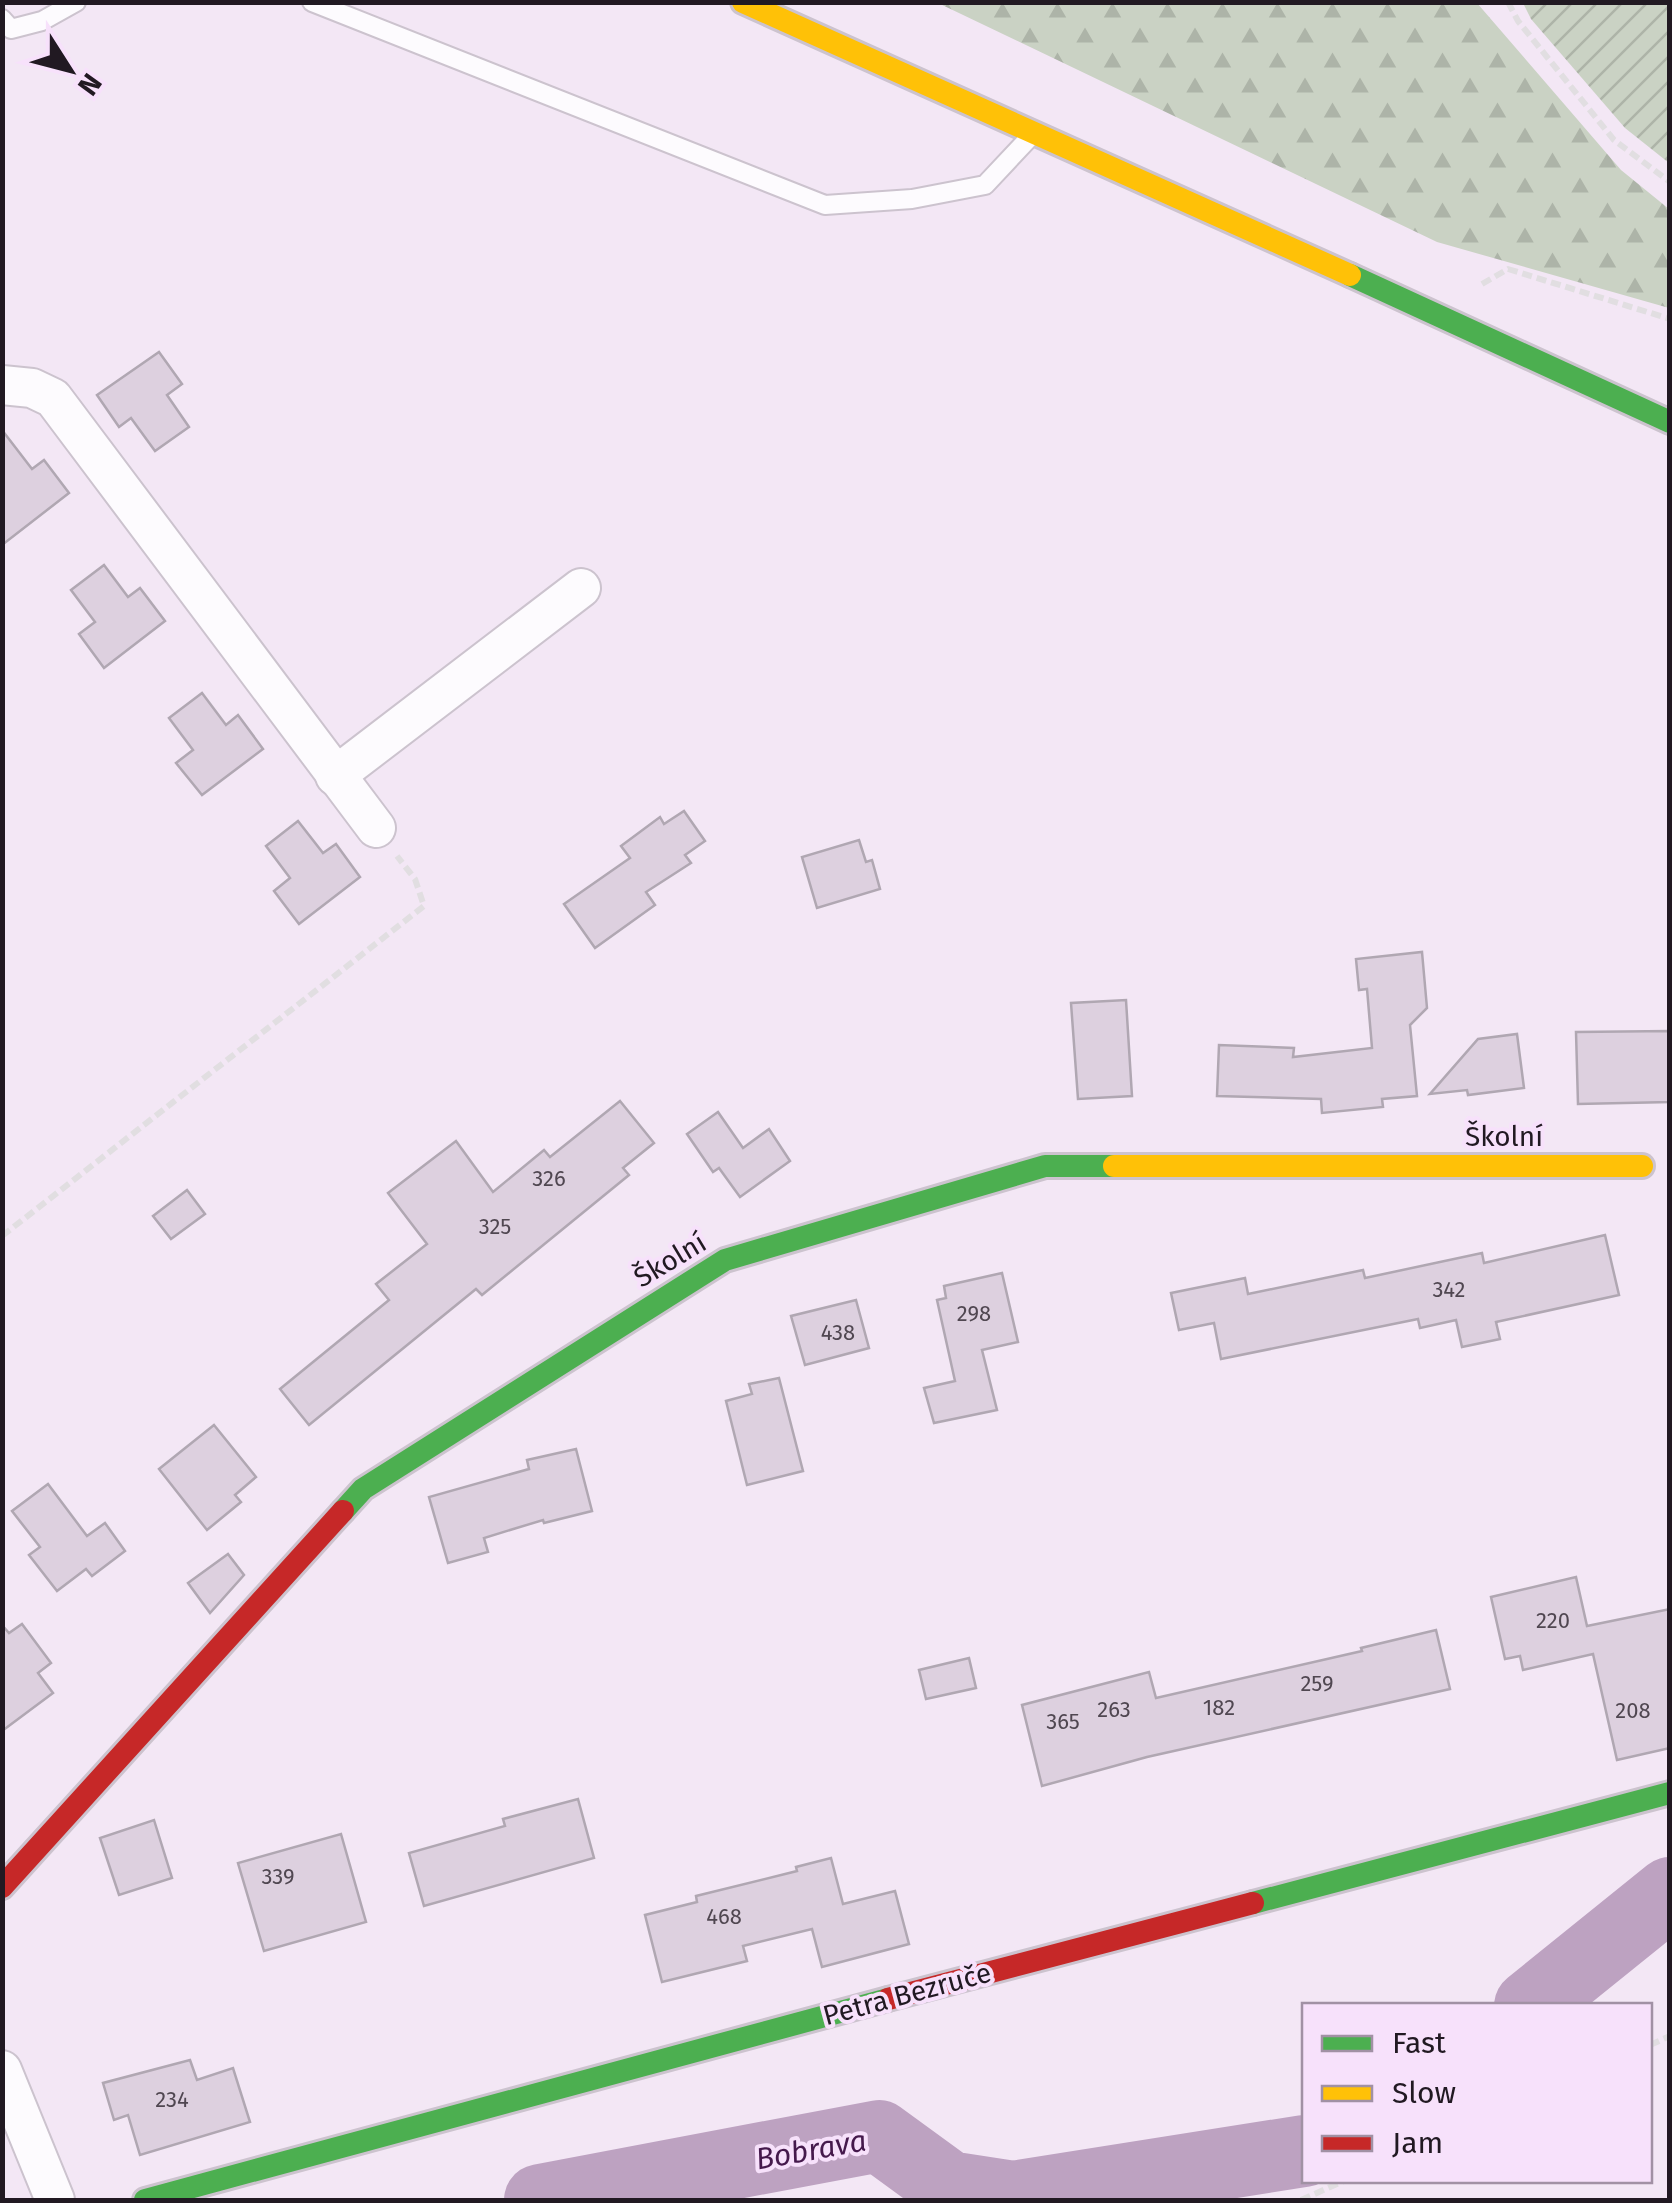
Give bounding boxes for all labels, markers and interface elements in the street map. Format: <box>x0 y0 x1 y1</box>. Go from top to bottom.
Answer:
north arrow <box>20 20 120 120</box>
text: N <box>71 67 109 102</box>
street label: Školní <box>1465 1120 1543 1153</box>
house number: 326 <box>532 1165 566 1192</box>
house number: 325 <box>479 1213 511 1240</box>
street label: Školní <box>628 1226 712 1294</box>
house number: 342 <box>1432 1276 1466 1303</box>
house number: 298 <box>957 1300 991 1327</box>
house number: 438 <box>821 1319 855 1346</box>
house number: 220 <box>1536 1607 1570 1634</box>
house number: 259 <box>1300 1670 1334 1697</box>
house number: 182 <box>1203 1694 1235 1721</box>
house number: 263 <box>1097 1696 1131 1723</box>
house number: 208 <box>1615 1697 1651 1724</box>
house number: 365 <box>1046 1708 1080 1735</box>
house number: 339 <box>261 1863 295 1890</box>
house number: 468 <box>706 1903 742 1930</box>
street label: Petra Bezruče <box>819 1956 995 2032</box>
legend <box>1302 2003 1652 2183</box>
text: Fast <box>1392 2025 1446 2061</box>
text: Slow <box>1392 2075 1456 2111</box>
house number: 234 <box>155 2086 189 2113</box>
water label: Bobrava <box>753 2123 869 2177</box>
text: Jam <box>1392 2125 1443 2161</box>

